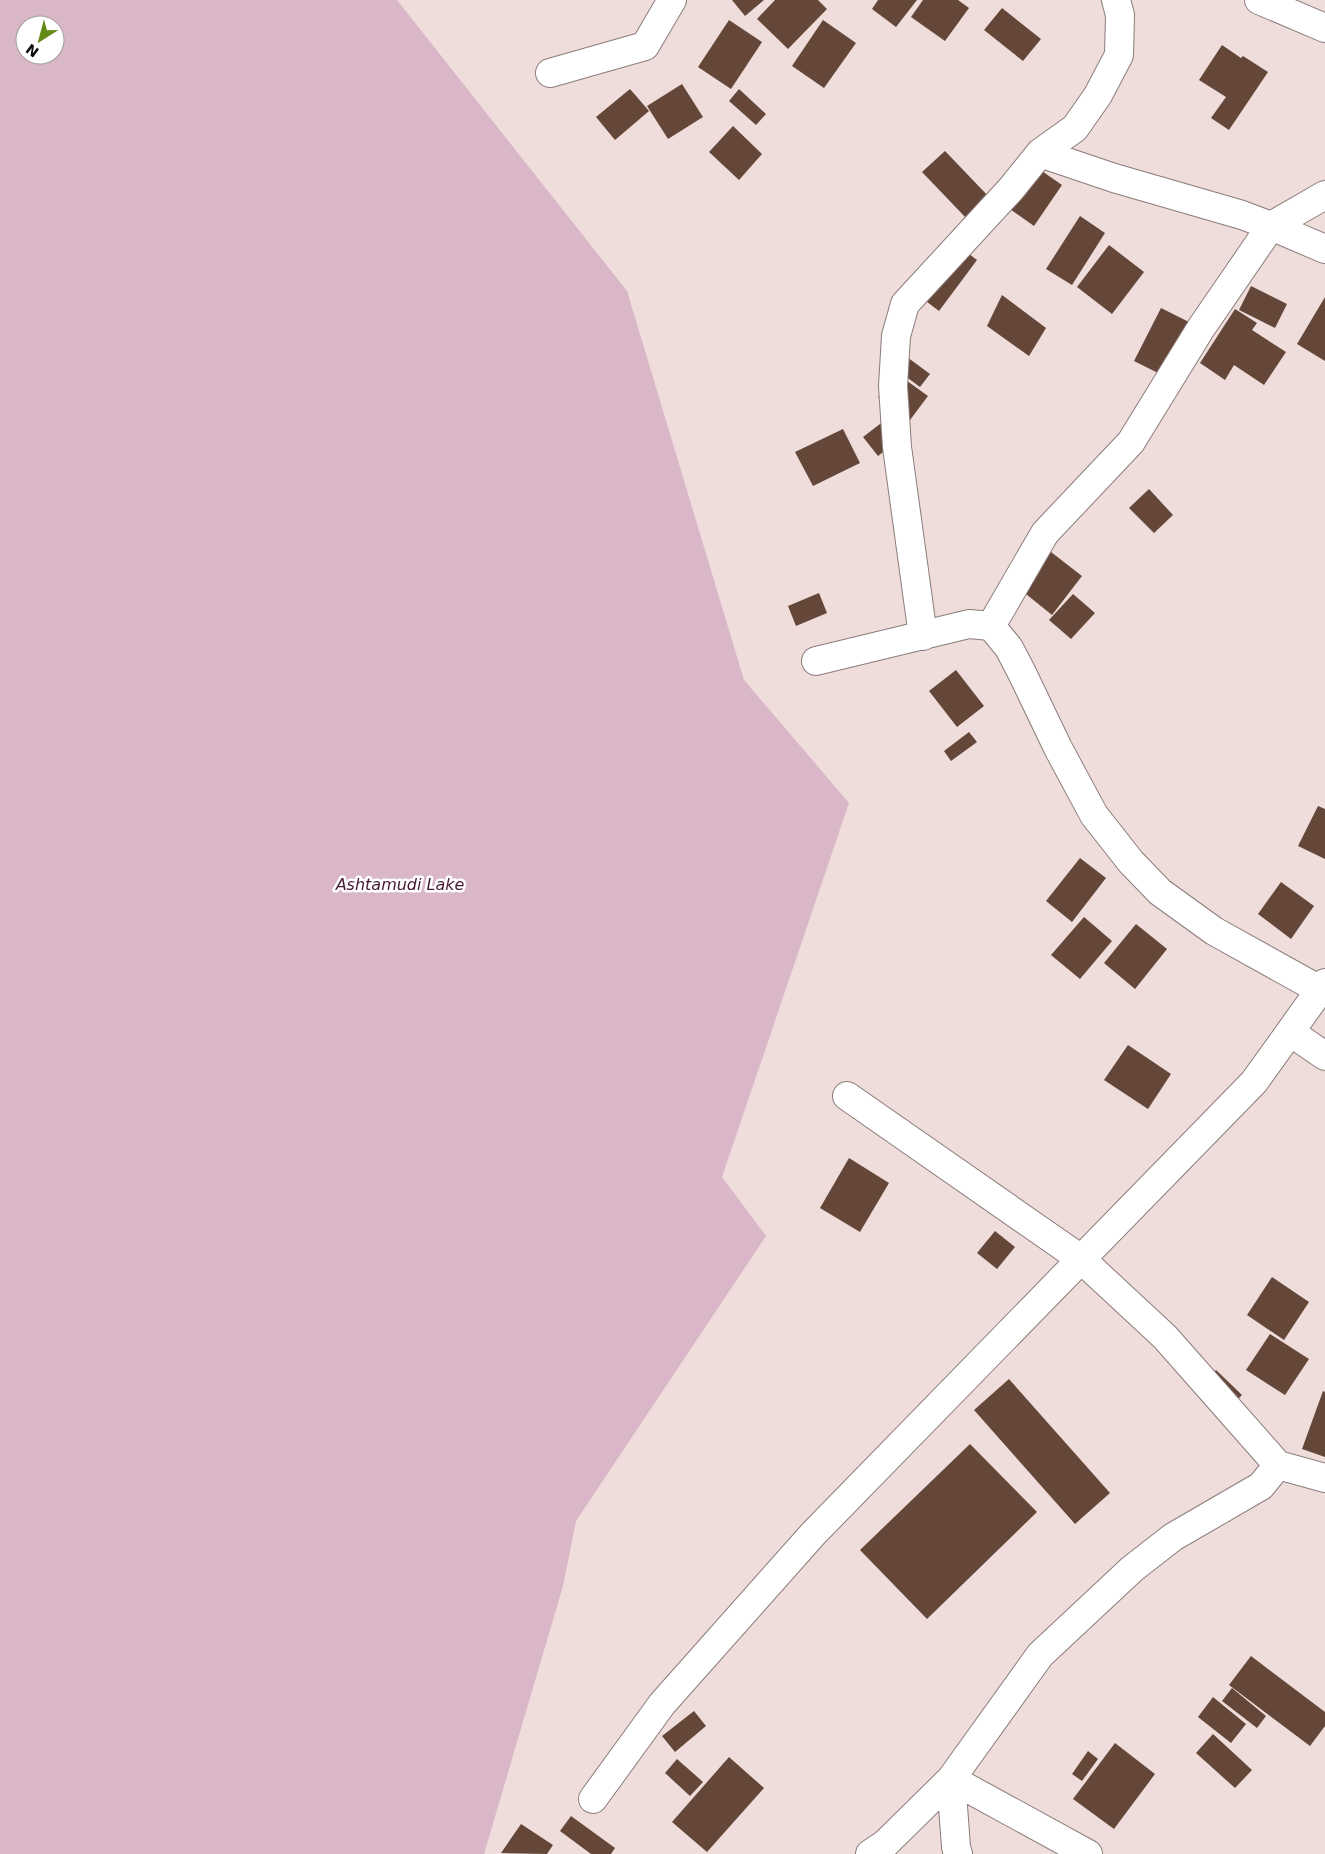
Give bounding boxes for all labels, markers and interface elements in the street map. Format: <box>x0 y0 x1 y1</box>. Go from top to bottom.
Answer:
north arrow <box>15 15 65 65</box>
text: N <box>23 41 42 60</box>
water label: Ashtamudi Lake <box>335 875 465 894</box>

